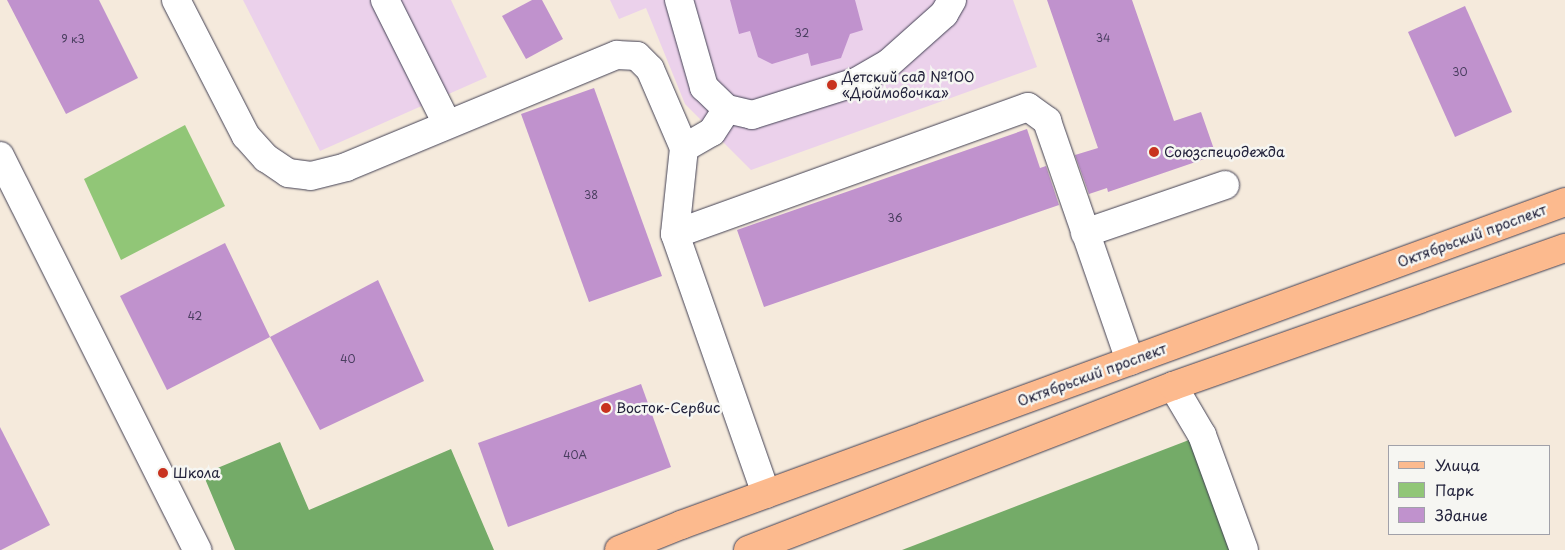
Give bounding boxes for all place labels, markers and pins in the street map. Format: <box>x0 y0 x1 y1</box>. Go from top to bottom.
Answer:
place label: Детский сад №100 «Дюймовочка» <box>842 69 975 102</box>
marker: Детский сад №100 «Дюймовочка» <box>826 79 838 91</box>
place label: Союзспецодежда <box>1164 144 1285 160</box>
marker: Союзспецодежда <box>1148 146 1160 158</box>
place label: Восток-Сервис <box>616 400 720 416</box>
marker: Восток-Сервис <box>600 402 612 414</box>
place label: Школа <box>173 465 220 481</box>
marker: Школа <box>157 467 169 479</box>

